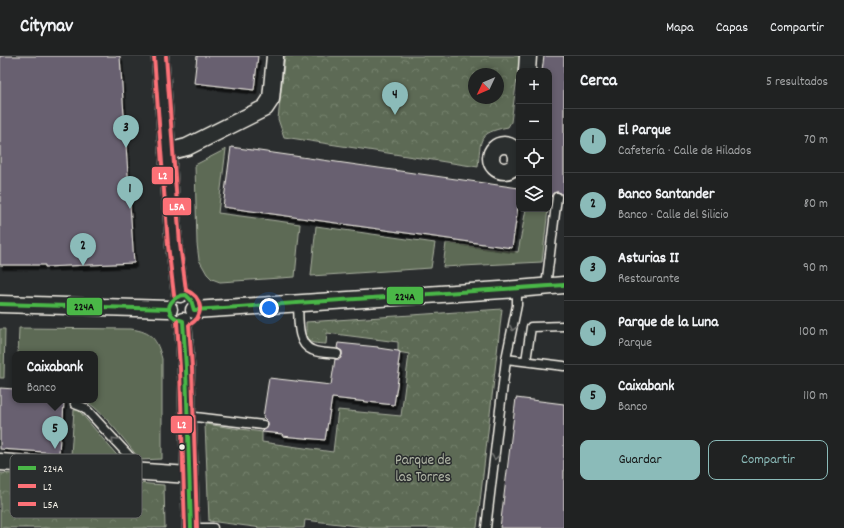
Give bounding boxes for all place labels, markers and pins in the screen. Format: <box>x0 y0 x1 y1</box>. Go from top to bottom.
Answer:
pin: 4 <box>382 82 408 115</box>
pin: 3 <box>113 115 139 148</box>
pin: 1 <box>117 176 143 209</box>
pin: 2 <box>70 233 96 266</box>
pin: 5 <box>42 416 68 449</box>
unlabelled marker <box>177 442 187 452</box>

